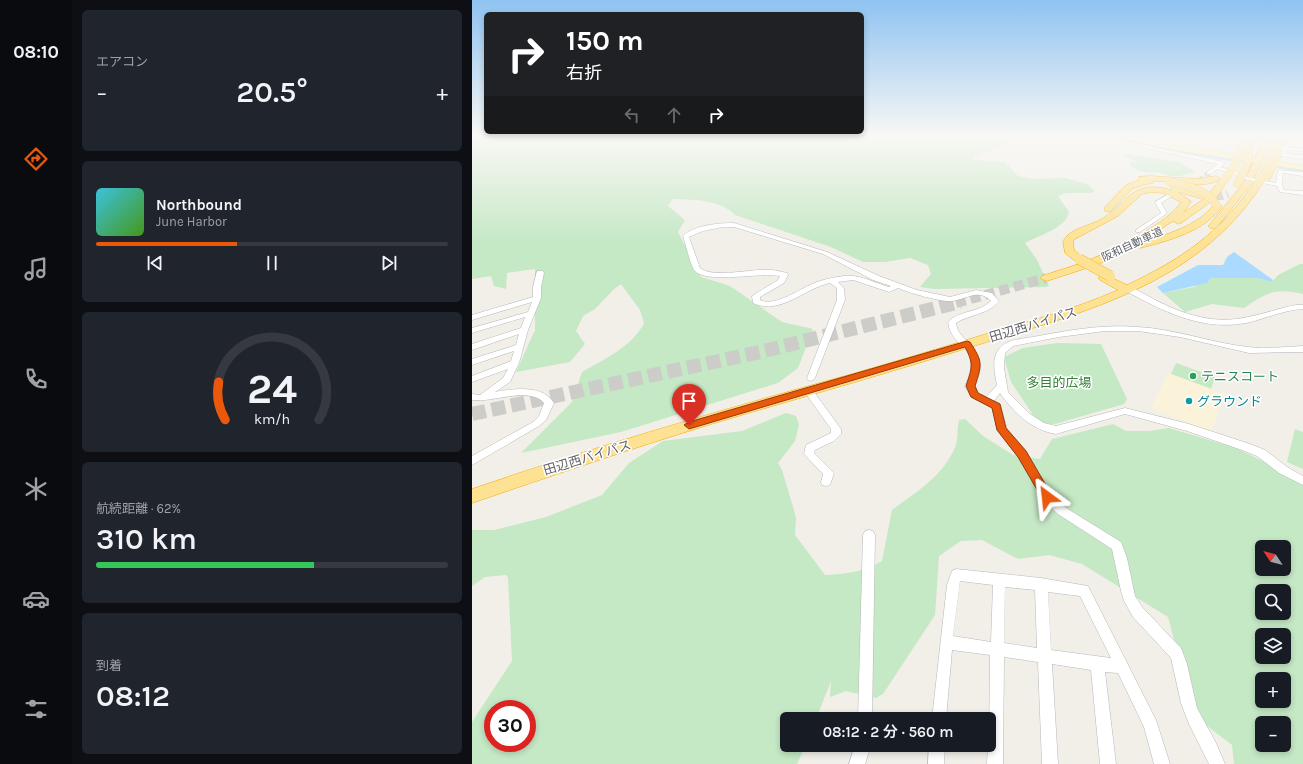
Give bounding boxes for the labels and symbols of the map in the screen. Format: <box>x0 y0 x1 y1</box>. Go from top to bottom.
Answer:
street label: 阪和自動車道 <box>1100 225 1165 264</box>
street label: 田辺西バイパス <box>988 304 1079 345</box>
place label: テニスコート <box>1201 369 1279 384</box>
marker: テニスコート <box>1188 371 1198 381</box>
park label: 多目的広場 <box>1026 375 1092 390</box>
pin <box>672 384 706 425</box>
place label: グラウンド <box>1197 394 1262 409</box>
marker: グラウンド <box>1184 396 1194 406</box>
street label: 田辺西バイパス <box>542 437 633 478</box>
position arrow <box>1026 476 1068 518</box>
north arrow <box>1255 540 1291 576</box>
speed limit sign: 30 <box>484 700 536 752</box>

